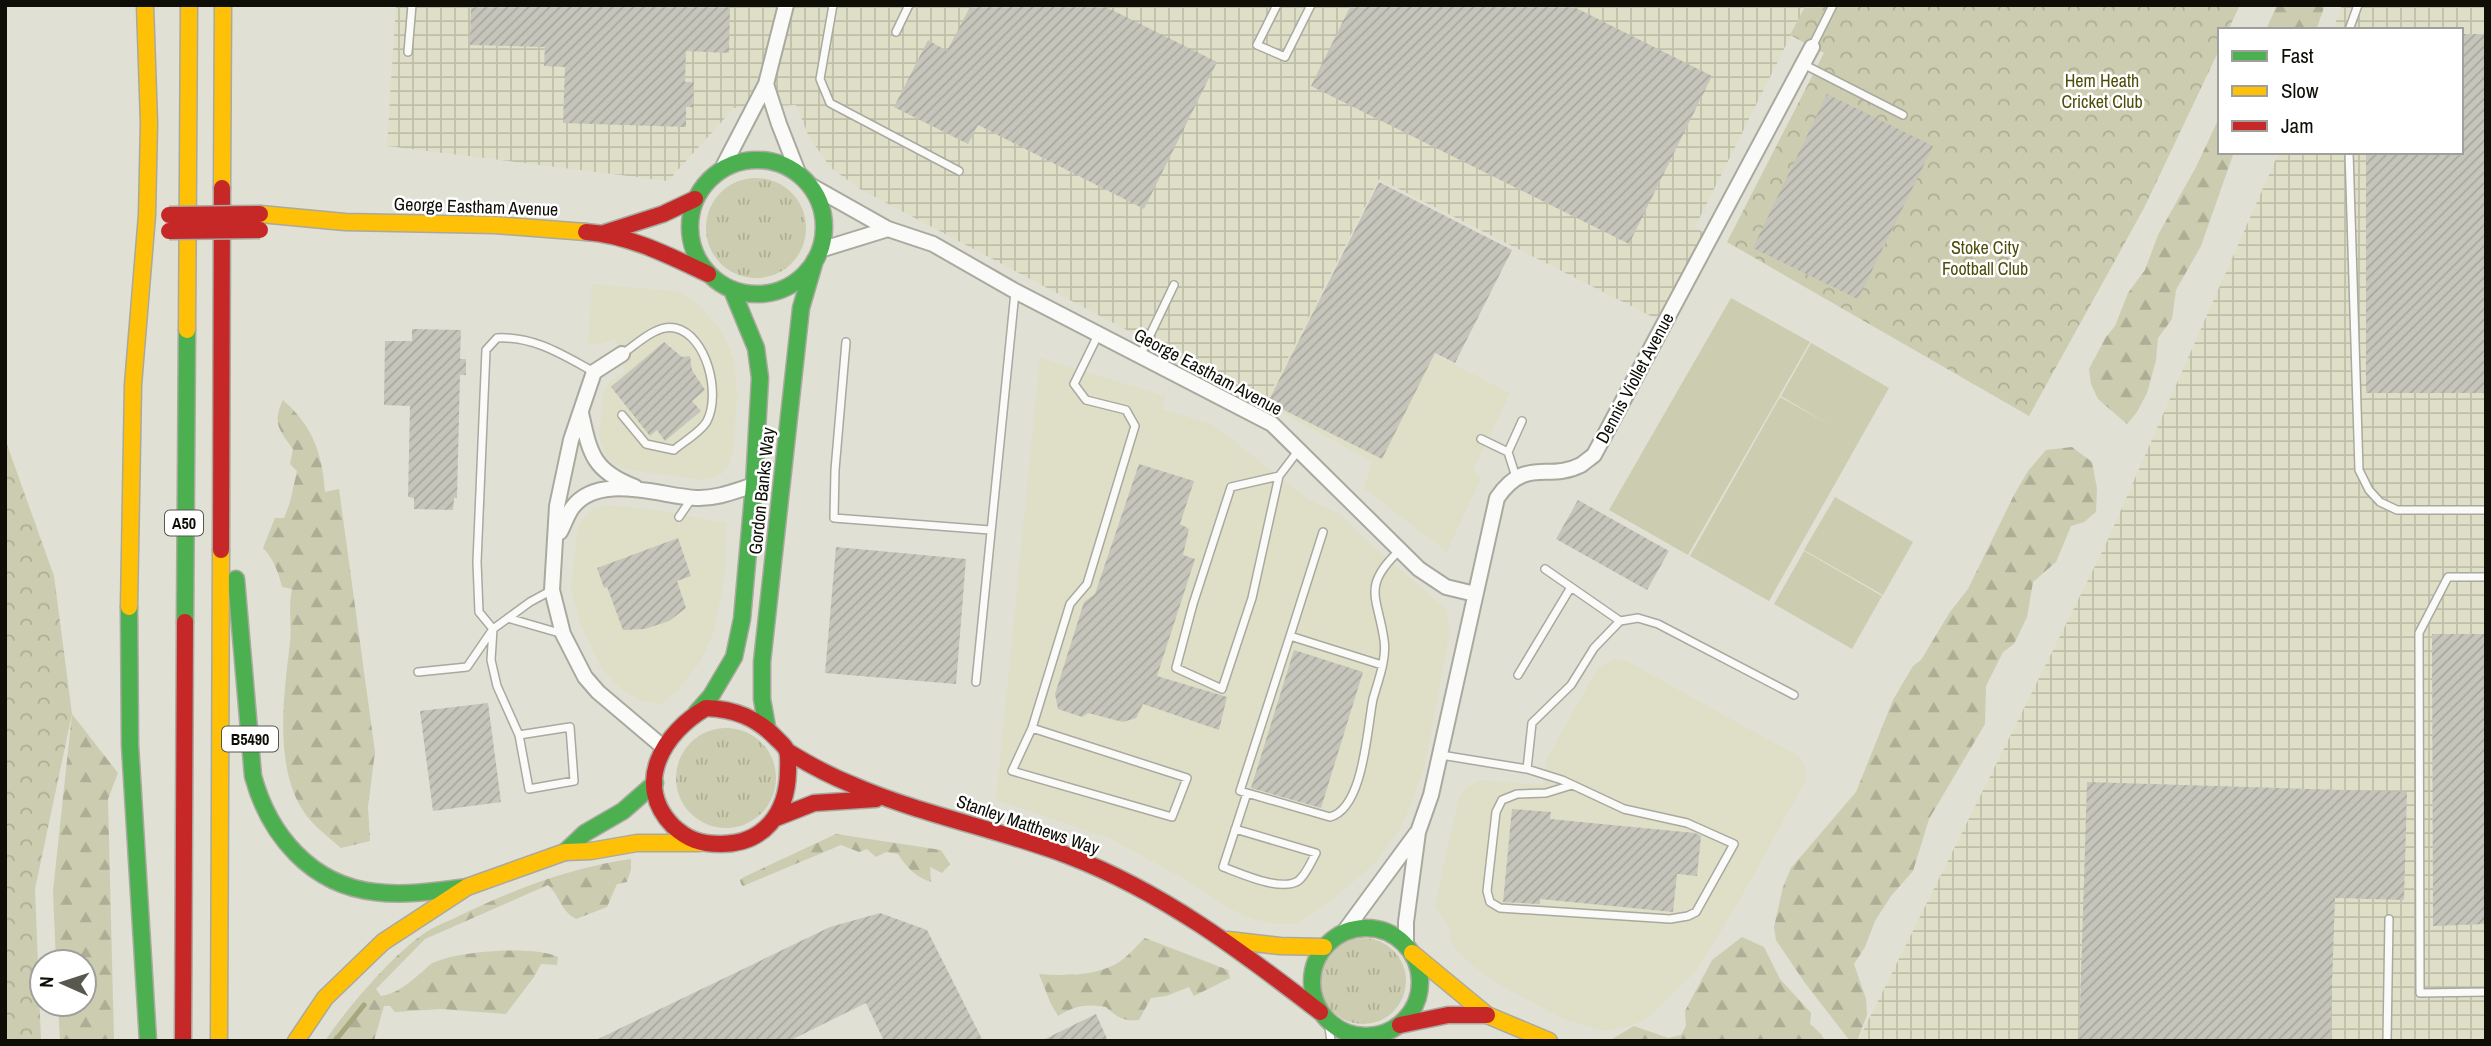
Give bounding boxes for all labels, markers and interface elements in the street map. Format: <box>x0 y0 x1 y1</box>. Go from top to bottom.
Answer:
legend <box>2218 28 2463 154</box>
text: Fast <box>2281 41 2314 70</box>
park label: Hem Heath Cricket Club <box>2061 68 2143 114</box>
text: Slow <box>2281 76 2319 105</box>
text: Jam <box>2281 111 2314 140</box>
street label: George Eastham Avenue <box>393 191 559 222</box>
park label: Stoke City Football Club <box>1942 235 2028 281</box>
street label: Dennis Viollet Avenue <box>1590 308 1680 448</box>
street label: George Eastham Avenue <box>1130 322 1287 421</box>
street label: Gordon Banks Way <box>742 426 781 556</box>
road number: A50 <box>165 510 203 536</box>
road number: B5490 <box>222 726 278 752</box>
street label: Stanley Matthews Way <box>953 788 1104 861</box>
north arrow <box>28 948 98 1018</box>
text: N <box>33 976 59 988</box>

